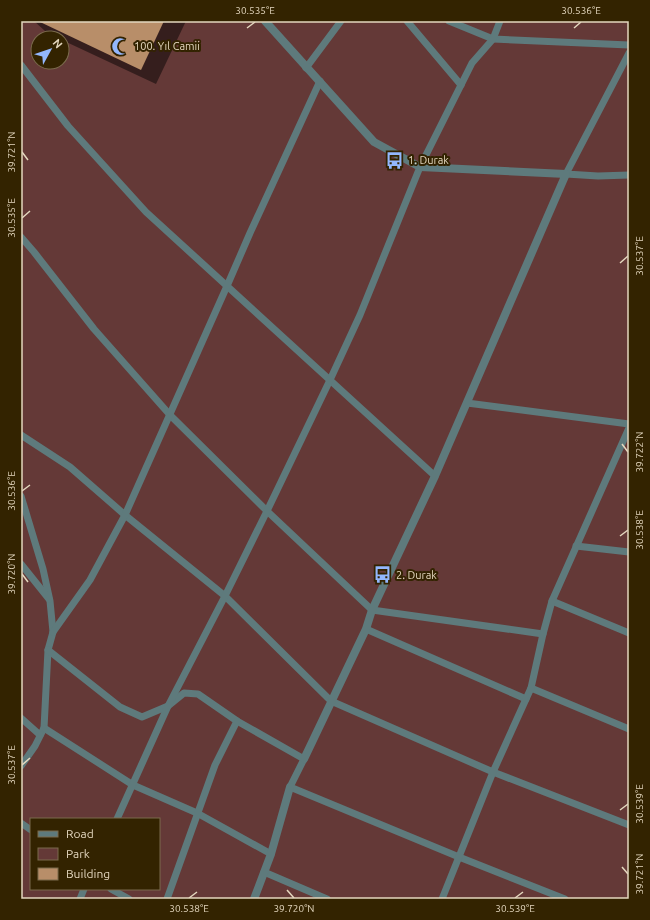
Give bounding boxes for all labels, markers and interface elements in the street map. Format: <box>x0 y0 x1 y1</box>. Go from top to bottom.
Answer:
text: 30.535°E <box>235 5 275 16</box>
text: 30.536°E <box>561 5 601 16</box>
north arrow <box>30 30 70 70</box>
mosque icon: 100. Yıl Camii <box>111 36 131 56</box>
text: N <box>50 37 65 51</box>
place label: 100. Yıl Camii <box>134 40 200 52</box>
text: 39.721°N <box>6 131 17 173</box>
bus stop icon: 1. Durak <box>385 150 405 170</box>
place label: 1. Durak <box>408 154 449 166</box>
text: 30.535°E <box>6 198 17 238</box>
text: 30.537°E <box>634 236 645 276</box>
text: 39.722°N <box>634 431 645 473</box>
text: 30.536°E <box>6 471 17 511</box>
text: 30.538°E <box>634 510 645 550</box>
text: 39.720°N <box>6 553 17 595</box>
bus stop icon: 2. Durak <box>373 565 393 585</box>
place label: 2. Durak <box>396 569 437 581</box>
text: 30.537°E <box>6 745 17 785</box>
text: 30.539°E <box>634 784 645 824</box>
legend <box>30 818 160 890</box>
text: Road <box>66 827 94 840</box>
text: Park <box>66 847 90 860</box>
text: 39.721°N <box>634 853 645 895</box>
text: Building <box>66 867 110 880</box>
text: 30.538°E <box>169 903 209 914</box>
text: 39.720°N <box>273 903 315 914</box>
text: 30.539°E <box>495 903 535 914</box>

